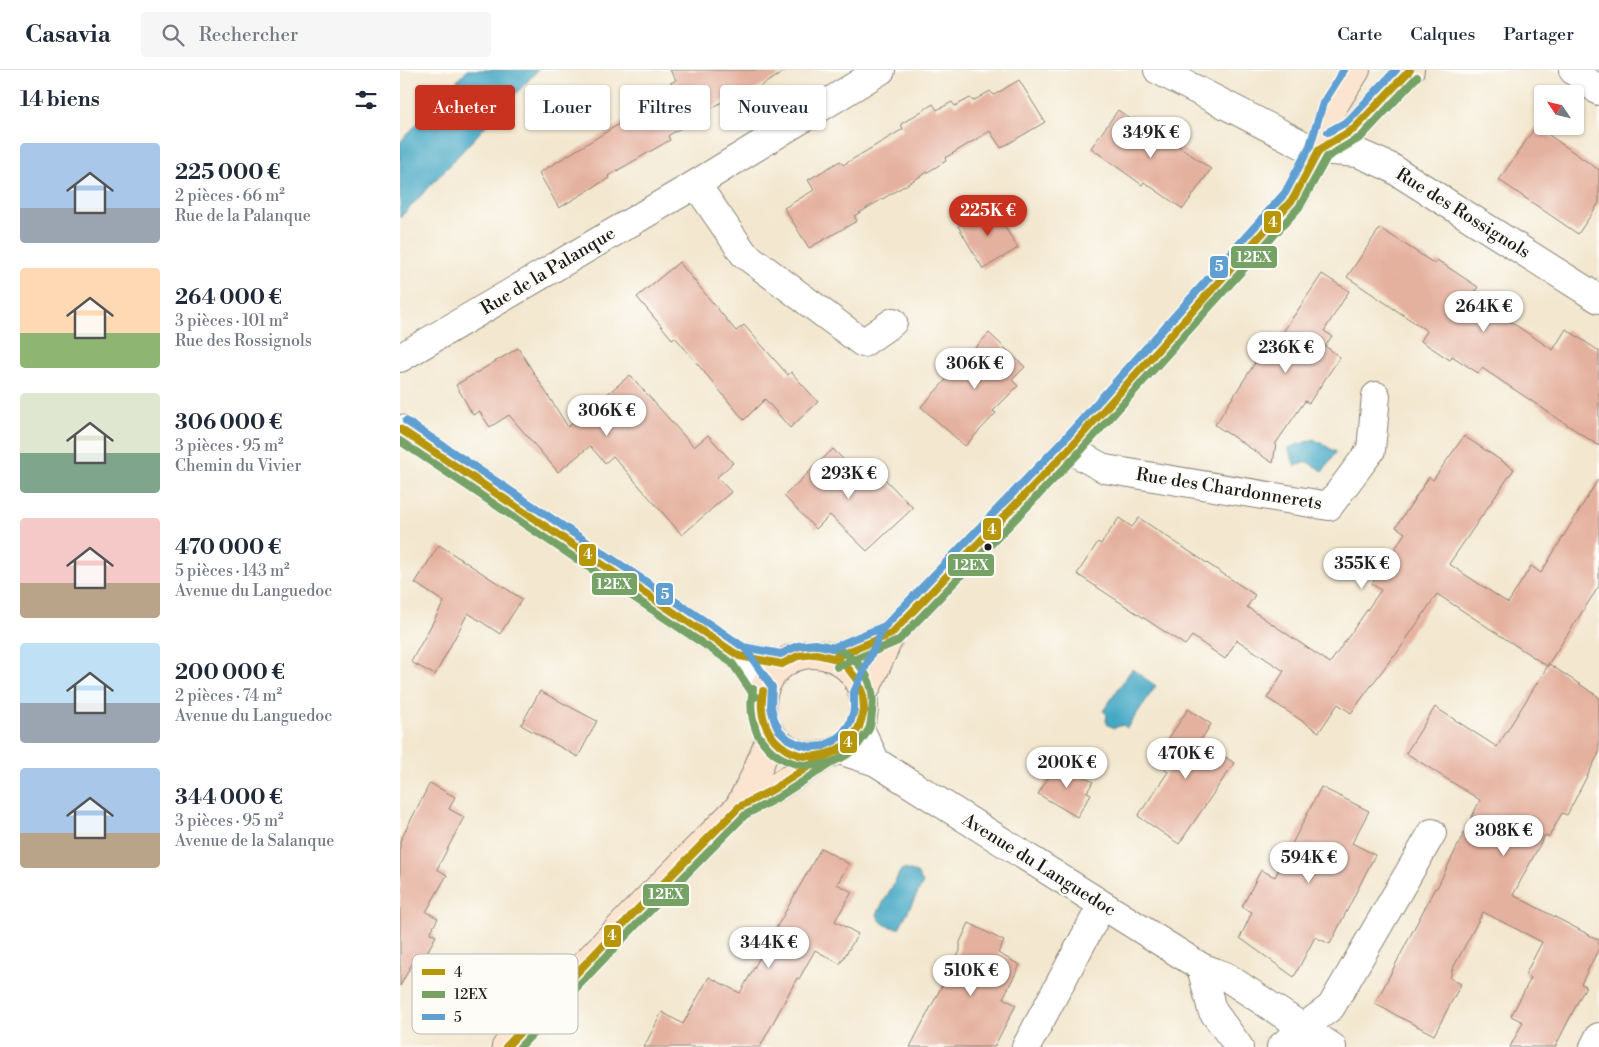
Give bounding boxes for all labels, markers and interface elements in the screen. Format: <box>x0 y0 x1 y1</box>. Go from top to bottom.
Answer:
search box <box>141 12 491 57</box>
text: Casavia <box>25 20 111 50</box>
icon: search <box>159 21 187 49</box>
text: Rechercher <box>199 23 298 47</box>
text: Carte <box>1337 23 1382 46</box>
text: Calques <box>1410 23 1475 46</box>
text: Partager <box>1503 23 1574 46</box>
chip: Acheter <box>415 85 515 130</box>
chip: Louer <box>525 85 610 130</box>
chip: Filtres <box>620 85 710 130</box>
chip: Nouveau <box>720 85 826 130</box>
north arrow <box>1534 85 1584 135</box>
map controls <box>1534 85 1584 135</box>
icon: filters <box>352 86 380 114</box>
text: 14 biens <box>20 87 100 113</box>
pin: 349K € <box>1110 116 1192 159</box>
text: 349K € <box>1123 123 1179 143</box>
text: 225 000 € <box>175 160 280 186</box>
street label: Rue des Rossignols <box>1392 162 1534 264</box>
icon: home <box>60 163 120 223</box>
text: 2 pièces · 66 m² <box>175 186 285 206</box>
pin: 225K € <box>947 194 1029 237</box>
text: 225K € <box>960 201 1016 221</box>
text: Rue de la Palanque <box>175 206 311 226</box>
line badge: 4 <box>1263 210 1282 234</box>
text: 4 <box>1268 214 1278 232</box>
street label: Rue de la Palanque <box>477 222 619 320</box>
line badge: 12EX <box>1230 245 1278 269</box>
text: 12EX <box>1236 249 1273 267</box>
line badge: 5 <box>1209 255 1229 279</box>
text: 5 <box>1215 258 1224 276</box>
text: 264 000 € <box>175 285 282 311</box>
icon: home <box>60 288 120 348</box>
pin: 264K € <box>1443 290 1525 333</box>
text: 264K € <box>1455 297 1513 317</box>
text: 3 pièces · 101 m² <box>175 311 288 331</box>
text: Rue des Rossignols <box>175 331 312 351</box>
pin: 236K € <box>1245 332 1327 374</box>
text: 236K € <box>1258 338 1314 358</box>
pin: 306K € <box>934 348 1016 390</box>
text: 306K € <box>946 354 1004 374</box>
pin: 306K € <box>566 394 648 437</box>
text: 306K € <box>578 401 636 421</box>
text: 306 000 € <box>175 410 282 436</box>
icon: home <box>60 413 120 473</box>
text: 3 pièces · 95 m² <box>175 436 284 456</box>
text: Chemin du Vivier <box>175 456 301 476</box>
pin: 293K € <box>808 458 890 500</box>
street label: Rue des Chardonnerets <box>1134 463 1324 515</box>
text: 293K € <box>821 464 877 484</box>
line badge: 4 <box>982 517 1002 541</box>
text: 4 <box>987 521 997 539</box>
text: 470 000 € <box>175 535 281 561</box>
icon: home <box>60 538 120 598</box>
unlabelled marker <box>983 542 993 552</box>
line badge: 4 <box>578 543 597 567</box>
text: 4 <box>583 546 593 564</box>
pin: 355K € <box>1321 548 1403 590</box>
line badge: 12EX <box>947 553 995 577</box>
text: 355K € <box>1334 554 1390 574</box>
text: 12EX <box>953 557 990 575</box>
text: 5 pièces · 143 m² <box>175 561 290 581</box>
line badge: 12EX <box>591 572 638 596</box>
text: 12EX <box>596 576 633 594</box>
text: Avenue du Languedoc <box>175 581 332 601</box>
line badge: 5 <box>655 582 674 606</box>
text: 5 <box>661 586 670 604</box>
text: 200 000 € <box>175 660 285 686</box>
icon: home <box>60 663 120 723</box>
text: 2 pièces · 74 m² <box>175 686 282 706</box>
text: Avenue du Languedoc <box>175 706 332 726</box>
line badge: 4 <box>839 730 858 754</box>
text: 4 <box>843 734 853 752</box>
pin: 470K € <box>1145 738 1227 780</box>
text: 470K € <box>1158 744 1214 764</box>
pin: 200K € <box>1026 746 1108 789</box>
text: 200K € <box>1037 753 1097 773</box>
text: 344 000 € <box>175 785 283 811</box>
icon: home <box>60 788 120 848</box>
street label: Avenue du Languedoc <box>957 808 1120 922</box>
text: 3 pièces · 95 m² <box>175 811 284 831</box>
pin: 308K € <box>1463 814 1545 857</box>
text: 308K € <box>1475 821 1533 841</box>
text: Avenue de la Salanque <box>175 831 334 851</box>
pin: 594K € <box>1268 842 1350 884</box>
text: 594K € <box>1281 848 1337 868</box>
line badge: 12EX <box>642 883 690 907</box>
text: 12EX <box>648 886 685 904</box>
line badge: 4 <box>603 924 622 948</box>
pin: 344K € <box>728 926 810 969</box>
text: 4 <box>607 927 617 945</box>
text: 344K € <box>740 933 798 953</box>
legend <box>412 954 578 1034</box>
pin: 510K € <box>930 954 1012 997</box>
text: 510K € <box>944 961 998 981</box>
text: 4 <box>454 964 462 982</box>
text: 12EX <box>454 986 488 1004</box>
text: 5 <box>454 1009 462 1027</box>

